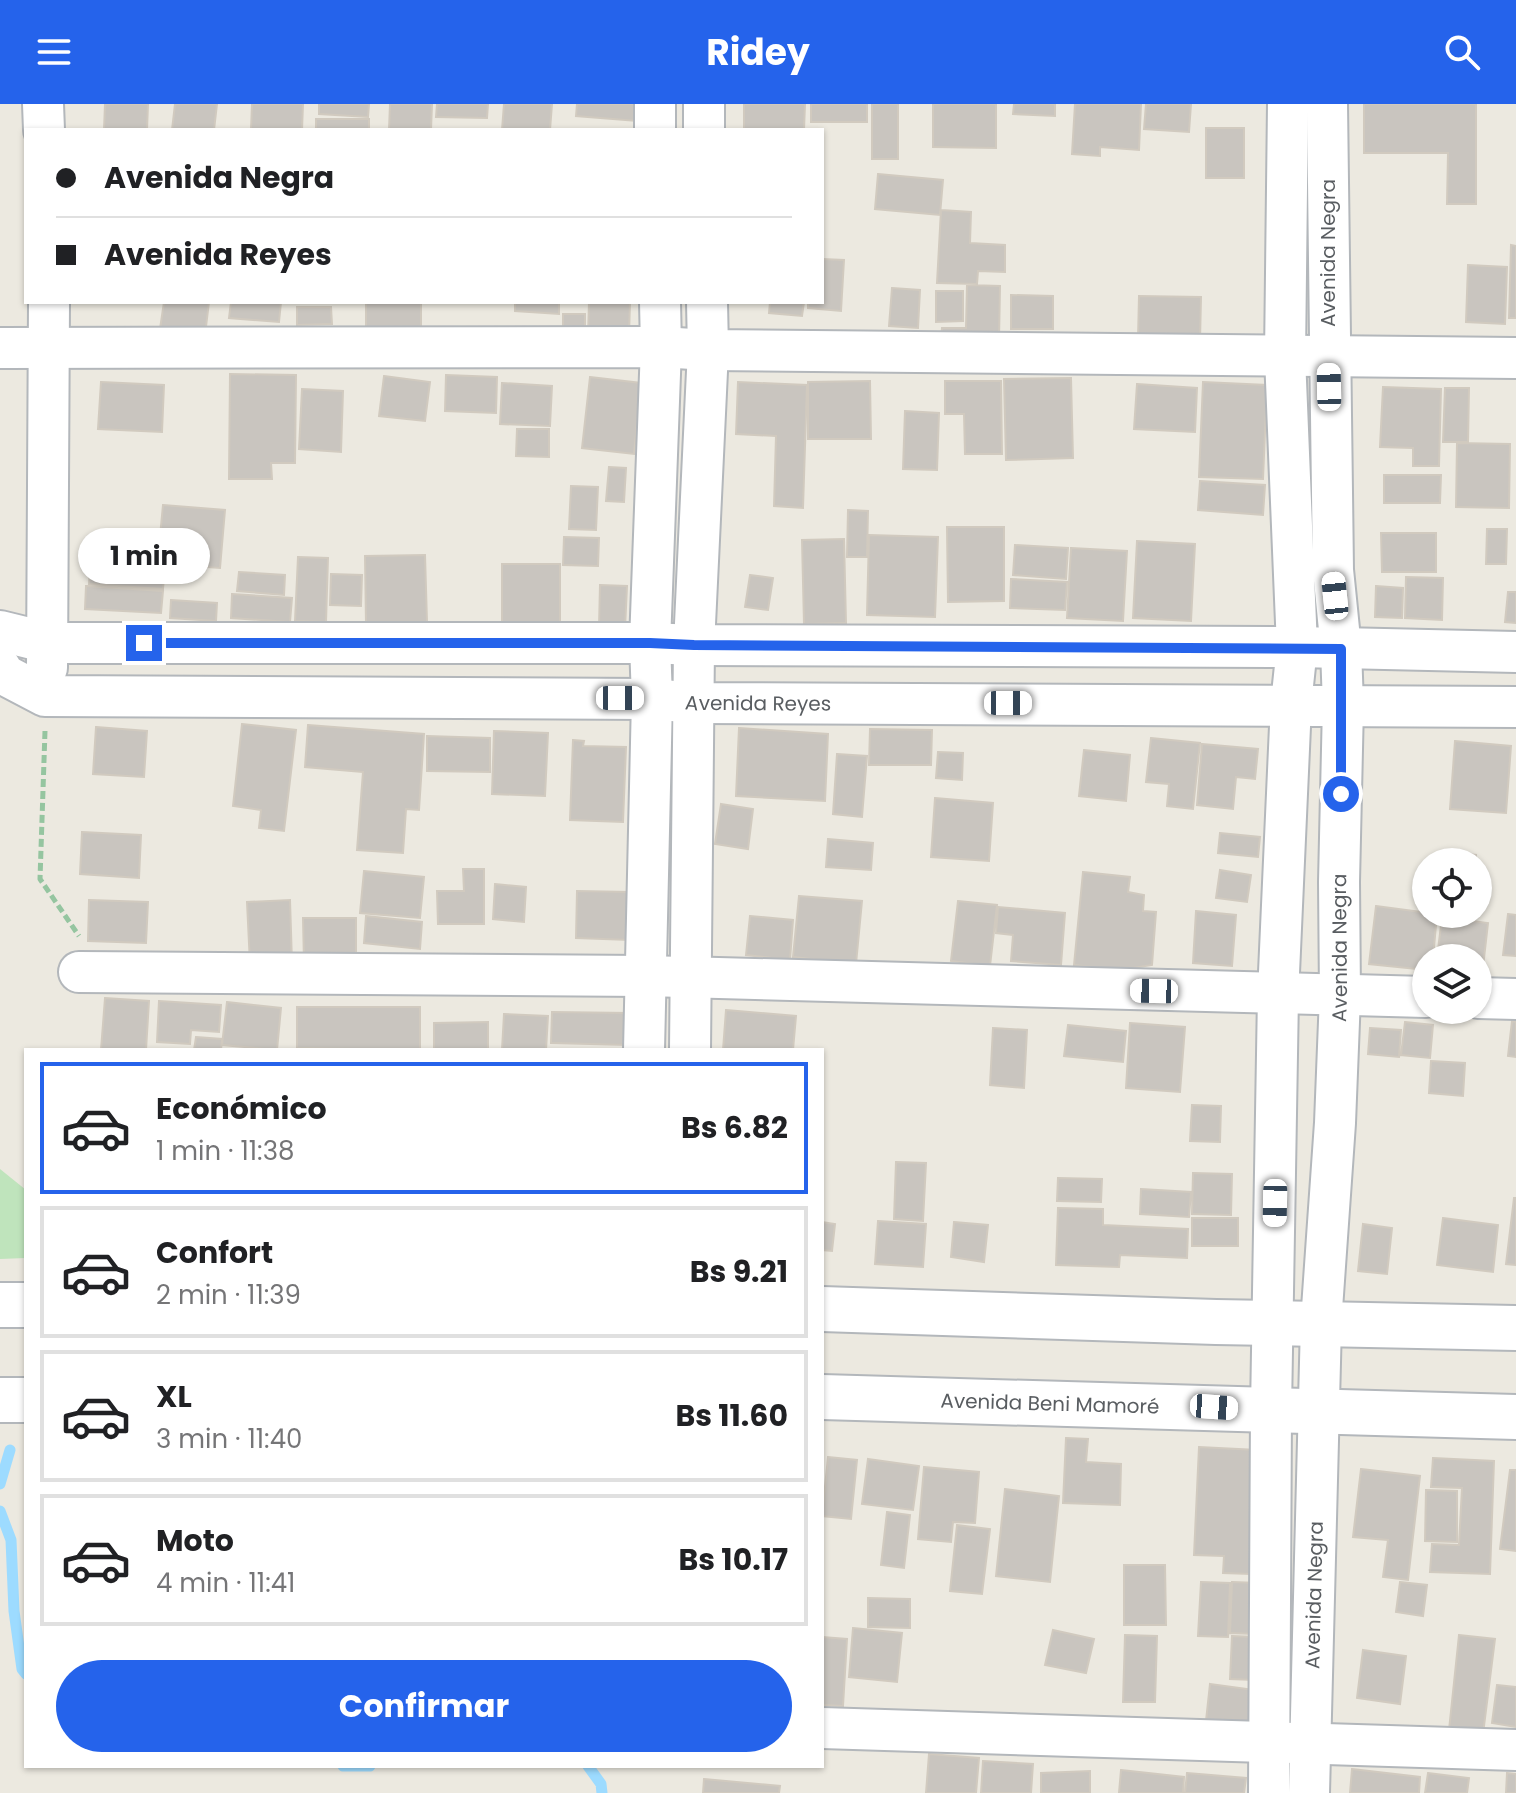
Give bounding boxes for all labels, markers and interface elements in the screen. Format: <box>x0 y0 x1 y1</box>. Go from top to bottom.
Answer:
text: Ridey <box>706 27 810 78</box>
icon: menu <box>32 30 76 74</box>
icon: search <box>1440 30 1484 74</box>
text: Avenida Negra <box>104 156 334 199</box>
street label: Avenida Negra <box>1314 179 1342 327</box>
text: Avenida Reyes <box>104 233 332 276</box>
car <box>1317 363 1341 411</box>
callout: 1 min <box>78 527 210 583</box>
text: 1 min <box>110 538 178 574</box>
car <box>1321 571 1349 621</box>
route end <box>126 625 162 661</box>
car <box>596 686 644 710</box>
street label: Avenida Reyes <box>684 688 831 718</box>
car <box>984 691 1032 715</box>
route start <box>1323 776 1359 812</box>
map controls <box>1412 848 1492 1024</box>
button: locate <box>1412 848 1492 928</box>
street label: Avenida Negra <box>1325 873 1354 1022</box>
button: layers <box>1412 944 1492 1024</box>
car <box>1130 979 1178 1003</box>
text: Económico <box>156 1087 327 1130</box>
icon: car <box>60 1092 132 1164</box>
text: Bs 6.82 <box>681 1106 788 1149</box>
text: 1 min · 11:38 <box>156 1133 294 1169</box>
car <box>1263 1179 1287 1227</box>
text: Confort <box>156 1231 273 1274</box>
icon: car <box>60 1236 132 1308</box>
text: Bs 9.21 <box>690 1250 788 1293</box>
text: 2 min · 11:39 <box>156 1277 301 1313</box>
text: XL <box>156 1375 192 1418</box>
icon: car <box>60 1380 132 1452</box>
street label: Avenida Beni Mamoré <box>940 1386 1160 1421</box>
car <box>1189 1393 1239 1421</box>
text: Bs 11.60 <box>675 1394 788 1437</box>
text: 3 min · 11:40 <box>156 1421 302 1457</box>
text: Moto <box>156 1519 234 1562</box>
street label: Avenida Negra <box>1298 1521 1330 1670</box>
icon: car <box>60 1524 132 1596</box>
text: Bs 10.17 <box>679 1538 788 1581</box>
text: 4 min · 11:41 <box>156 1565 295 1601</box>
button: Confirmar <box>56 1660 792 1752</box>

